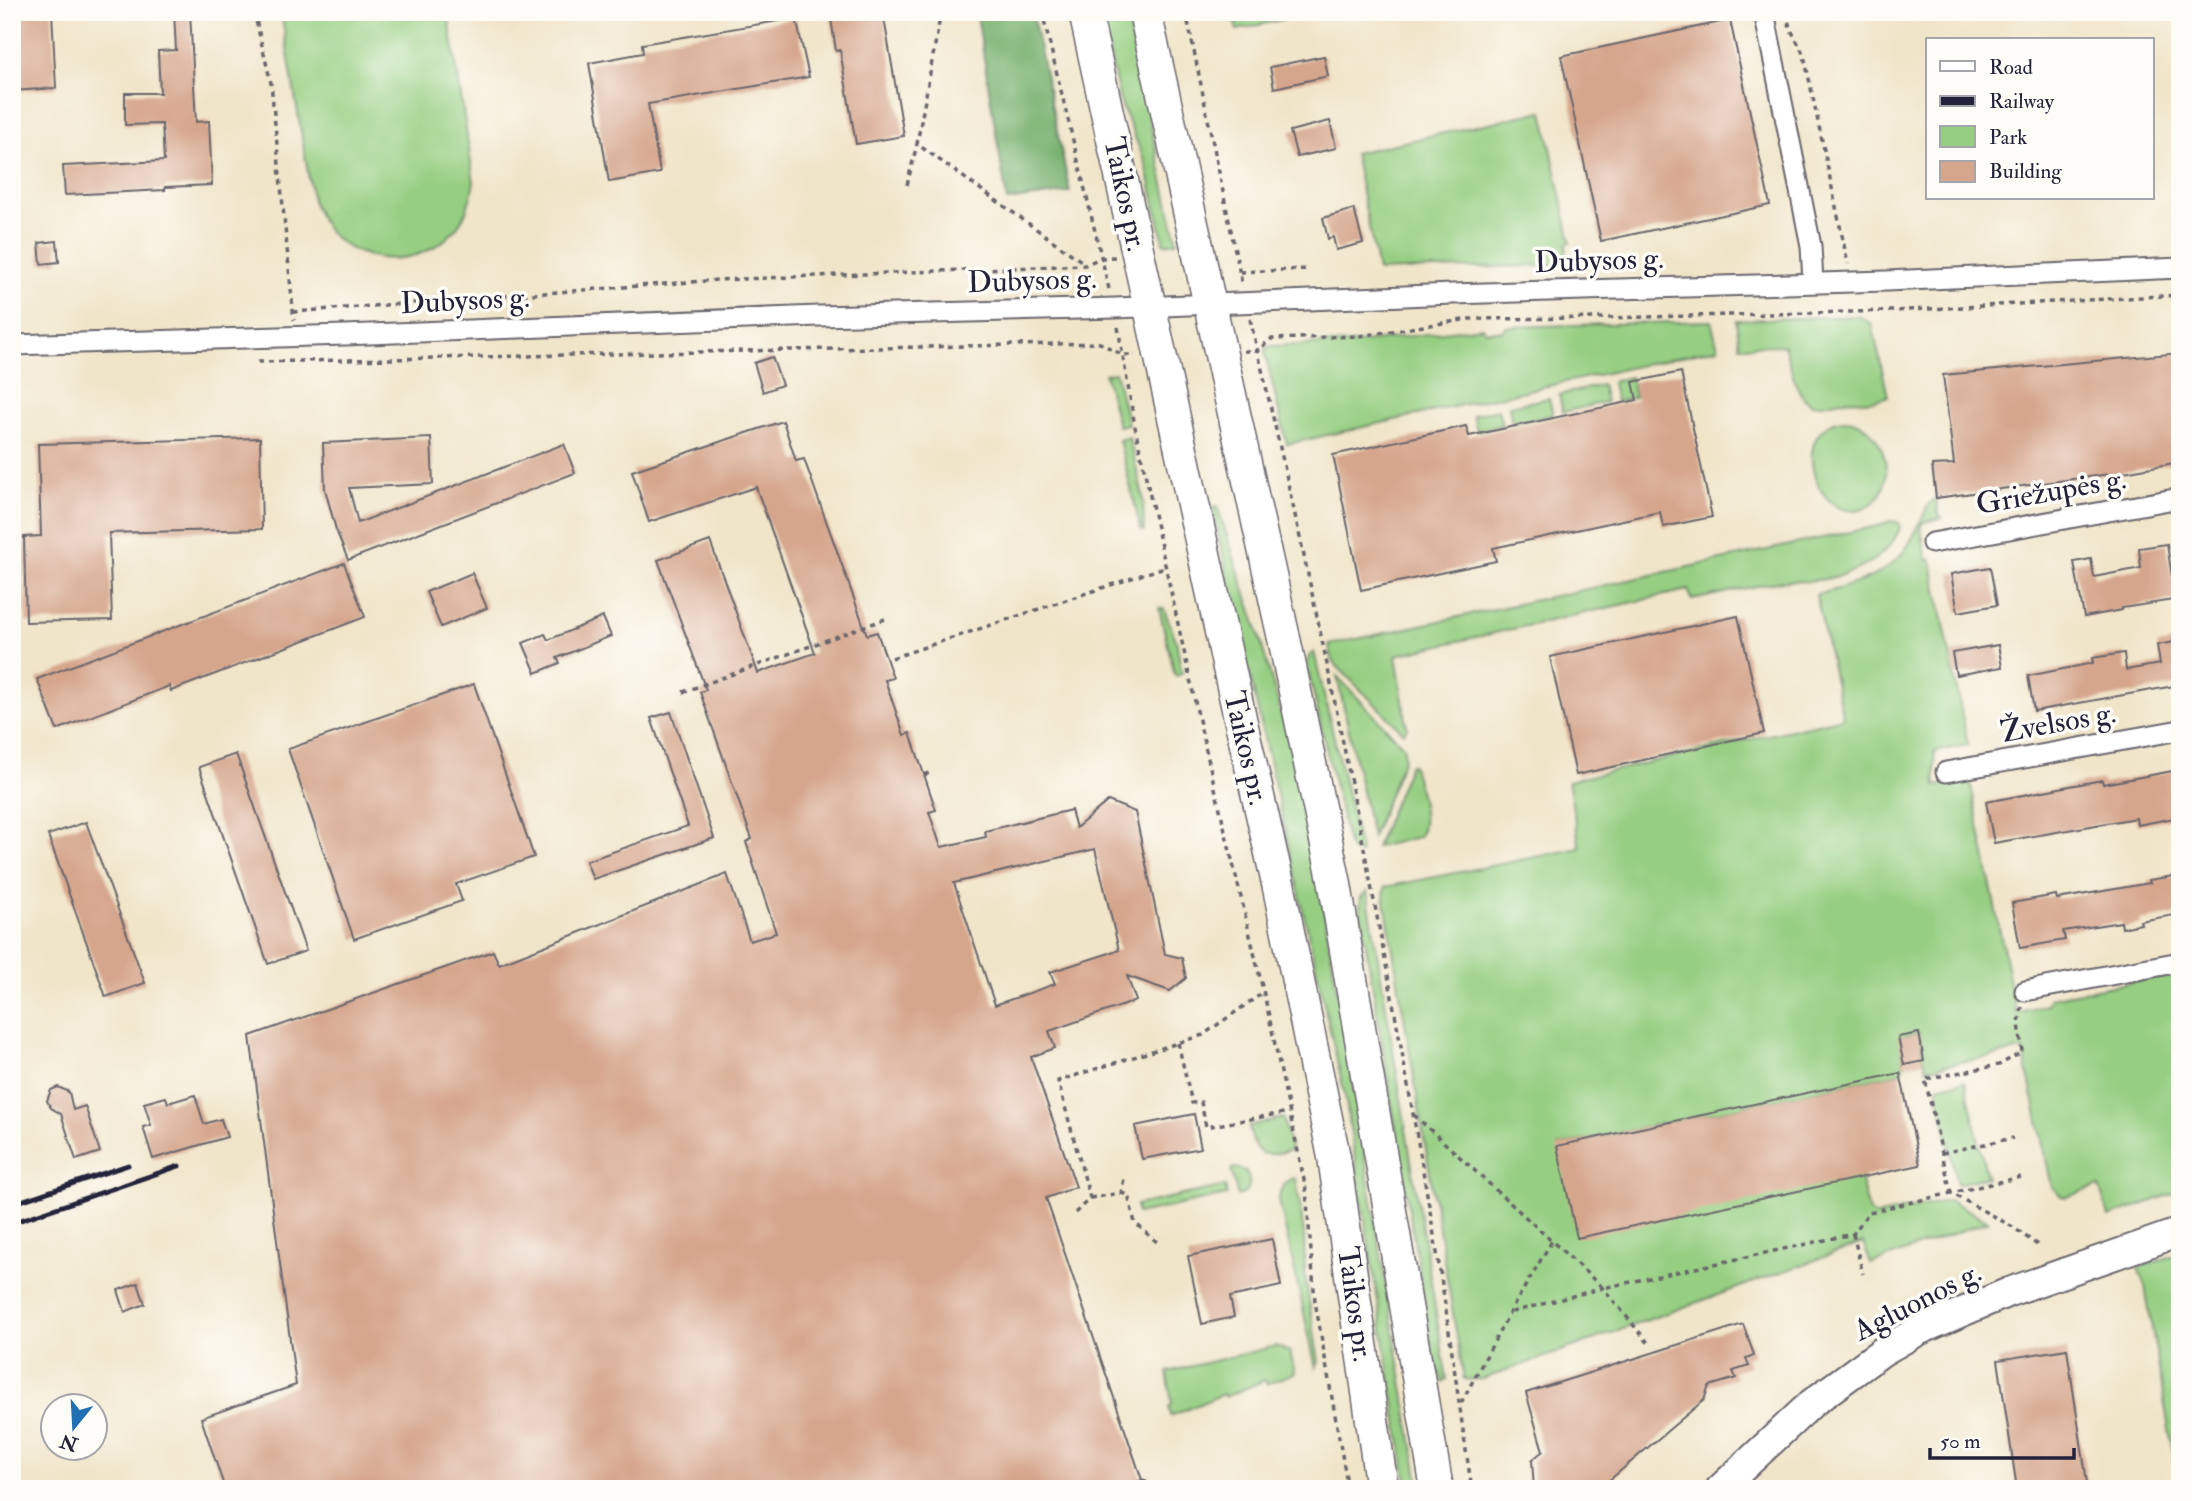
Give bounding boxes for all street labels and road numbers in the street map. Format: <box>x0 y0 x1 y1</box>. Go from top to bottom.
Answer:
street label: Taikos pr. <box>1095 134 1156 255</box>
street label: Dubysos g. <box>1534 240 1664 281</box>
street label: Dubysos g. <box>967 260 1097 301</box>
street label: Dubysos g. <box>399 279 531 322</box>
street label: Griežupės g. <box>1973 460 2129 523</box>
street label: Taikos pr. <box>1215 688 1278 809</box>
street label: Žvelsos g. <box>1998 694 2119 751</box>
street label: Taikos pr. <box>1329 1244 1382 1364</box>
street label: Agluonos g. <box>1846 1254 1987 1350</box>

